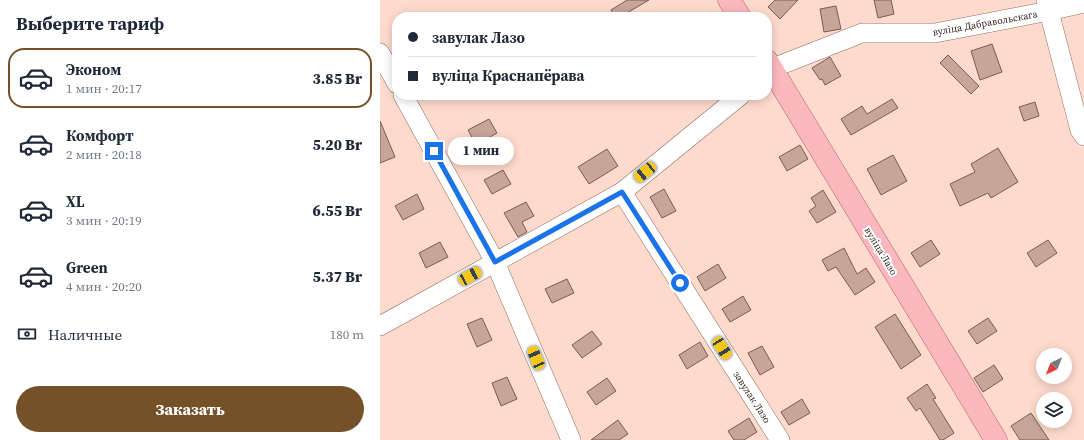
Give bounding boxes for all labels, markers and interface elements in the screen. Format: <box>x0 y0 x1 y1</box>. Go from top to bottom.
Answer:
street label: вуліца Дабравольскага <box>931 7 1039 39</box>
text: Выберите тариф <box>16 11 164 36</box>
text: завулак Лазо <box>432 27 525 48</box>
text: Эконом <box>66 59 121 80</box>
icon: car <box>18 60 54 96</box>
text: вуліца Краснапёрава <box>432 65 585 86</box>
text: 3.85 Br <box>313 68 362 89</box>
text: 1 мин · 20:17 <box>66 80 142 97</box>
text: Комфорт <box>66 125 134 146</box>
icon: car <box>18 126 54 162</box>
text: 5.20 Br <box>313 134 362 155</box>
callout: 1 мин <box>448 137 514 165</box>
route end <box>425 142 443 160</box>
text: 1 мин <box>463 142 499 159</box>
text: 2 мин · 20:18 <box>66 146 142 163</box>
car <box>632 160 658 184</box>
text: XL <box>66 191 85 212</box>
icon: car <box>18 192 54 228</box>
text: 6.55 Br <box>313 200 362 221</box>
text: 3 мин · 20:19 <box>66 212 142 229</box>
street label: вуліца Лазо <box>862 225 901 278</box>
text: Green <box>66 257 108 278</box>
icon: car <box>18 258 54 294</box>
car <box>457 265 483 287</box>
text: 5.37 Br <box>313 266 362 287</box>
route start <box>671 274 689 292</box>
text: 4 мин · 20:20 <box>66 278 142 295</box>
icon: cash <box>16 323 38 345</box>
text: Наличные <box>48 324 122 345</box>
text: 180 m <box>330 326 364 343</box>
car <box>710 335 734 361</box>
car <box>526 345 546 371</box>
north arrow <box>1036 348 1072 384</box>
map controls <box>1036 348 1072 428</box>
street label: завулак Лазо <box>730 369 774 426</box>
button: Заказать <box>16 386 364 432</box>
button: layers <box>1036 392 1072 428</box>

